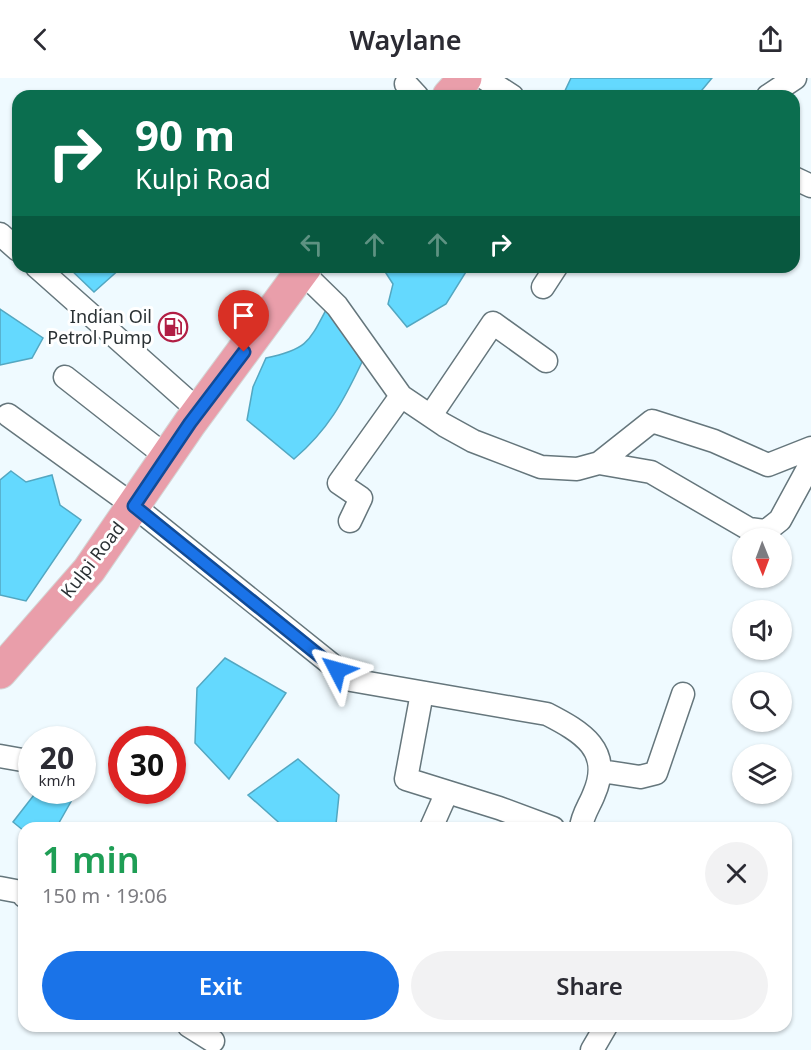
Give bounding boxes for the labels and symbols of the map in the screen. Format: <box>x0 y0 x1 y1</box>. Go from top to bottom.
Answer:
pin <box>218 290 269 352</box>
place label: Indian Oil Petrol Pump <box>47 304 152 349</box>
fuel station icon: Indian Oil Petrol Pump <box>157 311 189 343</box>
street label: Kulpi Road <box>55 516 130 602</box>
north arrow <box>732 528 792 588</box>
position arrow <box>305 638 369 702</box>
speed limit sign: 30 <box>108 726 186 804</box>

